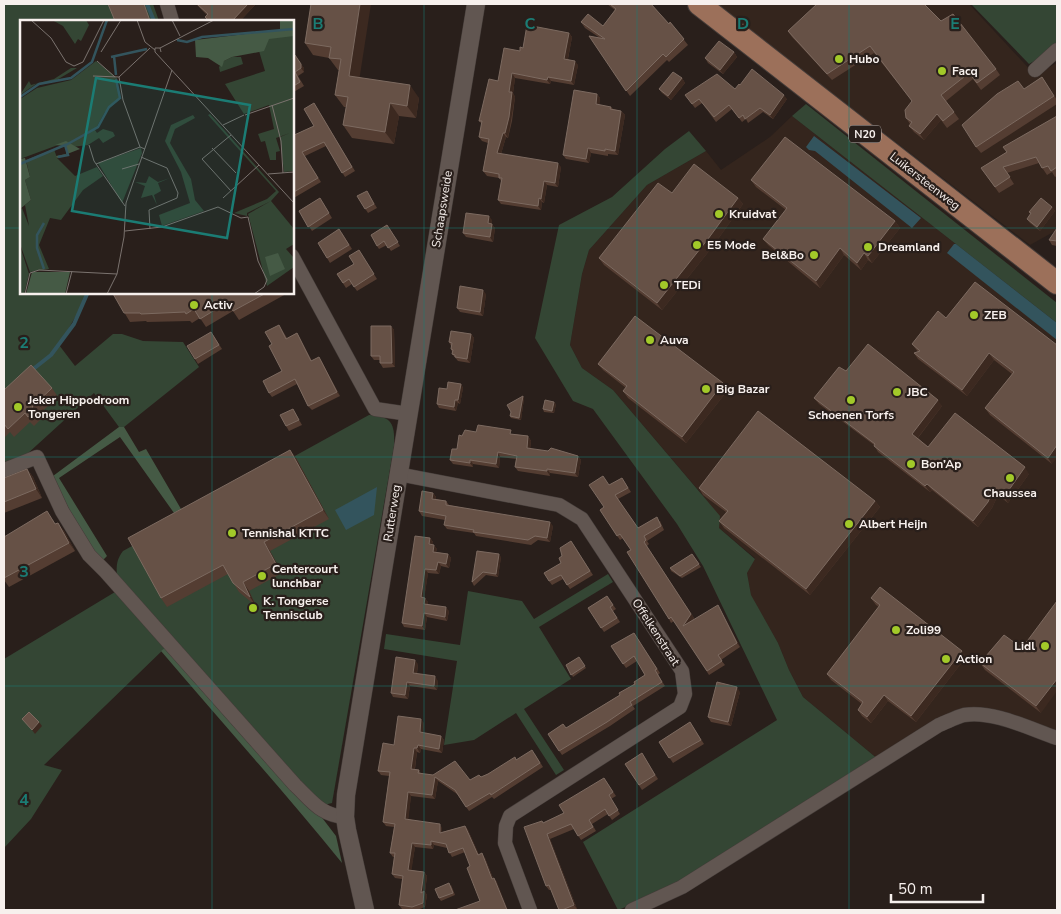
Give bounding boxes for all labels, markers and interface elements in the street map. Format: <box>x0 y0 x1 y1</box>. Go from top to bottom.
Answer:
text: B <box>312 13 324 35</box>
text: C <box>525 13 536 35</box>
text: D <box>737 13 749 35</box>
text: E <box>950 13 960 35</box>
inset map <box>20 20 294 294</box>
place label: Hubo <box>849 51 879 67</box>
marker: Hubo <box>833 53 845 65</box>
place label: Facq <box>952 63 978 79</box>
marker: Facq <box>936 65 948 77</box>
road number: N20 <box>849 126 881 142</box>
street label: Luikersteenweg <box>887 148 963 214</box>
street label: Schaapsweide <box>428 169 456 249</box>
place label: Kruidvat <box>729 206 777 222</box>
marker: Kruidvat <box>713 208 725 220</box>
place label: E5 Mode <box>707 237 756 253</box>
marker: E5 Mode <box>691 239 703 251</box>
place label: Dreamland <box>878 239 940 255</box>
marker: Dreamland <box>862 241 874 253</box>
place label: Bel&Bo <box>762 247 804 263</box>
marker: Bel&Bo <box>808 249 820 261</box>
place label: TEDi <box>674 277 701 293</box>
marker: TEDi <box>658 279 670 291</box>
place label: Activ <box>204 297 233 313</box>
marker: Activ <box>188 299 200 311</box>
place label: ZEB <box>984 307 1007 323</box>
marker: ZEB <box>968 309 980 321</box>
text: 2 <box>19 332 29 354</box>
place label: Auva <box>660 332 689 348</box>
marker: Auva <box>644 334 656 346</box>
place label: Big Bazar <box>716 381 770 397</box>
marker: Big Bazar <box>700 383 712 395</box>
place label: JBC <box>906 384 928 400</box>
marker: JBC <box>891 386 903 398</box>
place label: Jeker Hippodroom Tongeren <box>27 392 129 422</box>
marker: Schoenen Torfs <box>845 394 857 406</box>
marker: Jeker Hippodroom Tongeren <box>12 401 24 413</box>
place label: Schoenen Torfs <box>808 407 894 423</box>
place label: Bon’Ap <box>921 456 961 472</box>
marker: Bon’Ap <box>905 458 917 470</box>
marker: Chaussea <box>1004 472 1016 484</box>
street label: Rutterweg <box>380 483 404 543</box>
place label: Chaussea <box>983 485 1037 501</box>
place label: Albert Heijn <box>859 516 927 532</box>
marker: Albert Heijn <box>843 518 855 530</box>
place label: Tennishal KTTC <box>242 525 329 541</box>
marker: Tennishal KTTC <box>226 527 238 539</box>
text: 3 <box>19 561 29 583</box>
place label: Centercourt lunchbar <box>272 561 338 591</box>
marker: Centercourt lunchbar <box>256 570 268 582</box>
place label: K. Tongerse Tennisclub <box>263 593 329 623</box>
street label: Offelkenstraat <box>628 595 684 669</box>
marker: K. Tongerse Tennisclub <box>247 602 259 614</box>
place label: Zoli99 <box>906 622 941 638</box>
marker: Zoli99 <box>890 624 902 636</box>
place label: Lidl <box>1014 638 1035 654</box>
marker: Lidl <box>1039 640 1051 652</box>
place label: Action <box>956 651 992 667</box>
marker: Action <box>940 653 952 665</box>
text: 4 <box>19 789 29 811</box>
scale bar <box>891 872 984 904</box>
text: 50 m <box>898 879 933 899</box>

